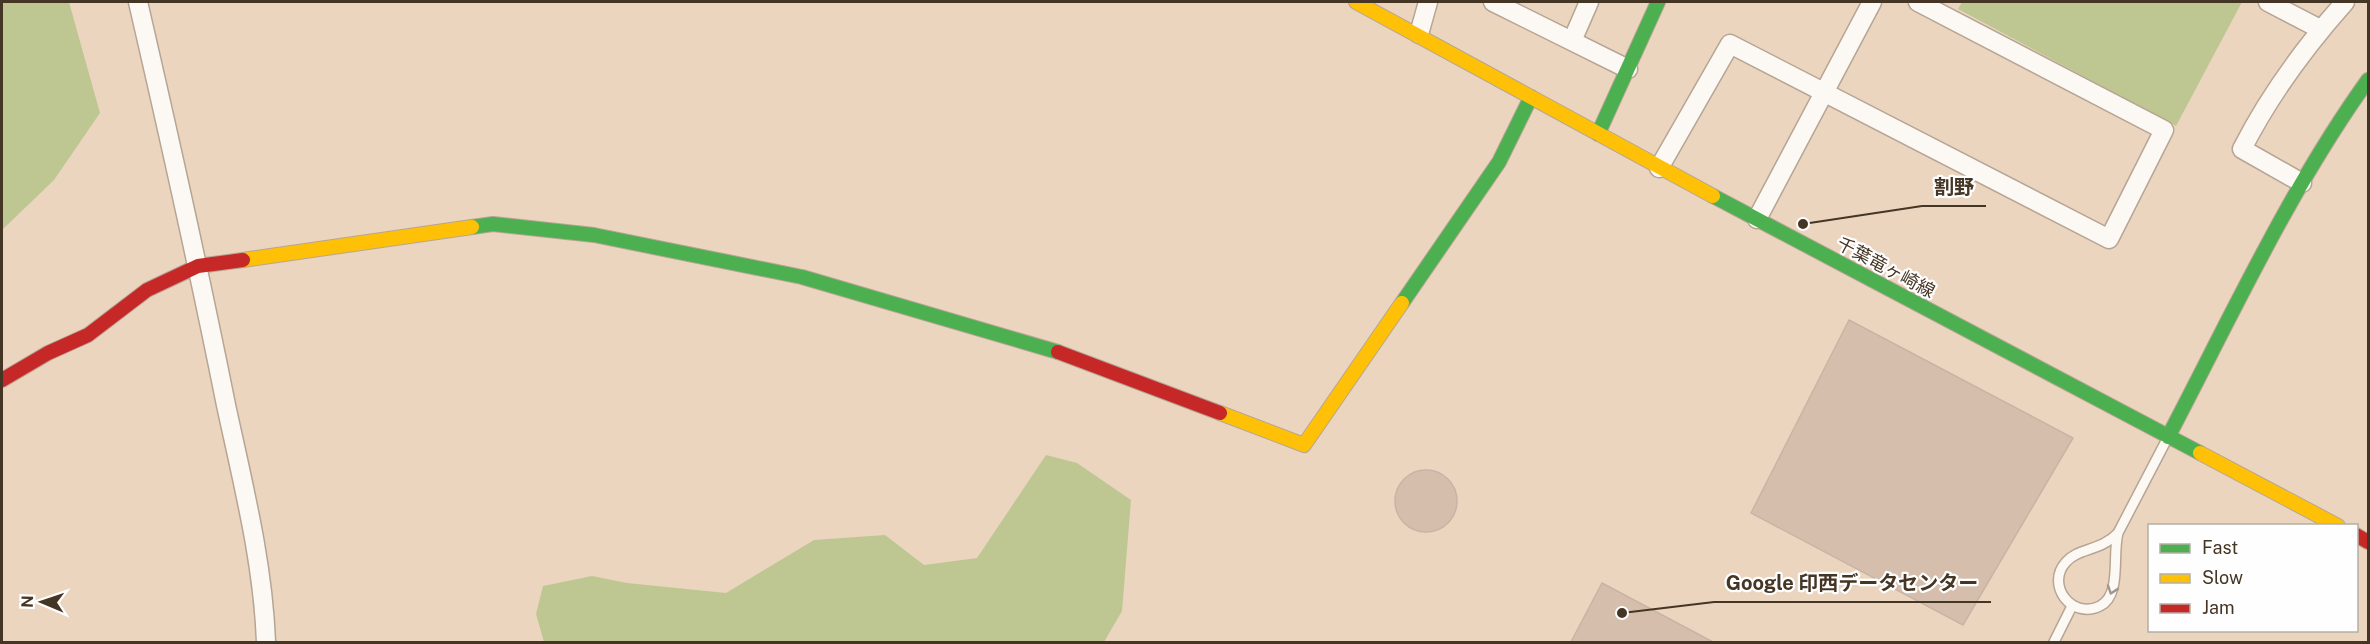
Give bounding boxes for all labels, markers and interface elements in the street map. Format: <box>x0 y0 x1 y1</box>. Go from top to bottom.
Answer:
callout: 割野 <box>1922 168 1986 206</box>
text: 割野 <box>1934 175 1974 199</box>
street label: 千葉竜ヶ崎線 <box>1833 232 1939 302</box>
legend <box>2148 524 2358 632</box>
text: Fast <box>2202 537 2238 558</box>
callout: Google 印西データセンター <box>1714 564 1991 602</box>
text: Slow <box>2202 567 2243 588</box>
text: Google 印西データセンター <box>1726 571 1978 595</box>
north arrow <box>12 572 72 632</box>
one-way arrow <box>2106 584 2119 595</box>
text: N <box>18 595 37 608</box>
text: Jam <box>2202 597 2235 618</box>

